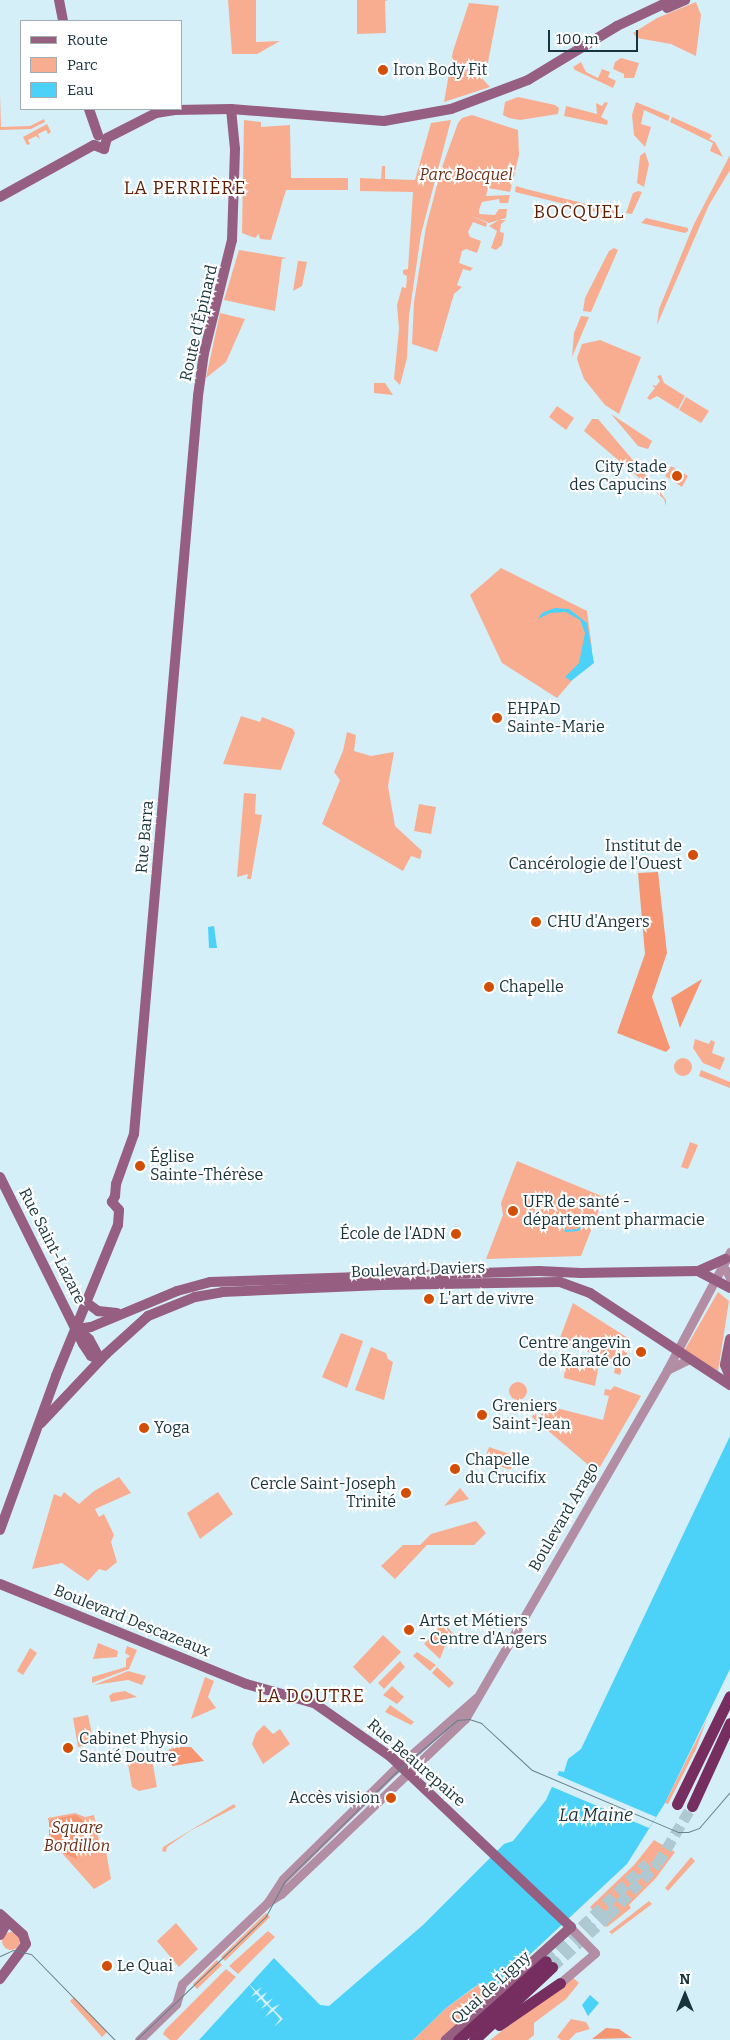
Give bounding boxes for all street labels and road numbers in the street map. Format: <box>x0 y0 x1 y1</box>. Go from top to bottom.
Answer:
street label: Route d'Épinard <box>176 263 222 383</box>
street label: Rue Barra <box>132 800 158 874</box>
street label: Rue Saint-Lazare <box>15 1185 89 1307</box>
street label: Boulevard Daviers <box>351 1258 485 1282</box>
street label: Boulevard Arago <box>525 1459 603 1575</box>
street label: Boulevard Descazeaux <box>51 1581 213 1661</box>
street label: Rue Beaurepaire <box>363 1715 469 1811</box>
street label: Quai de Ligny <box>447 1947 535 2029</box>

